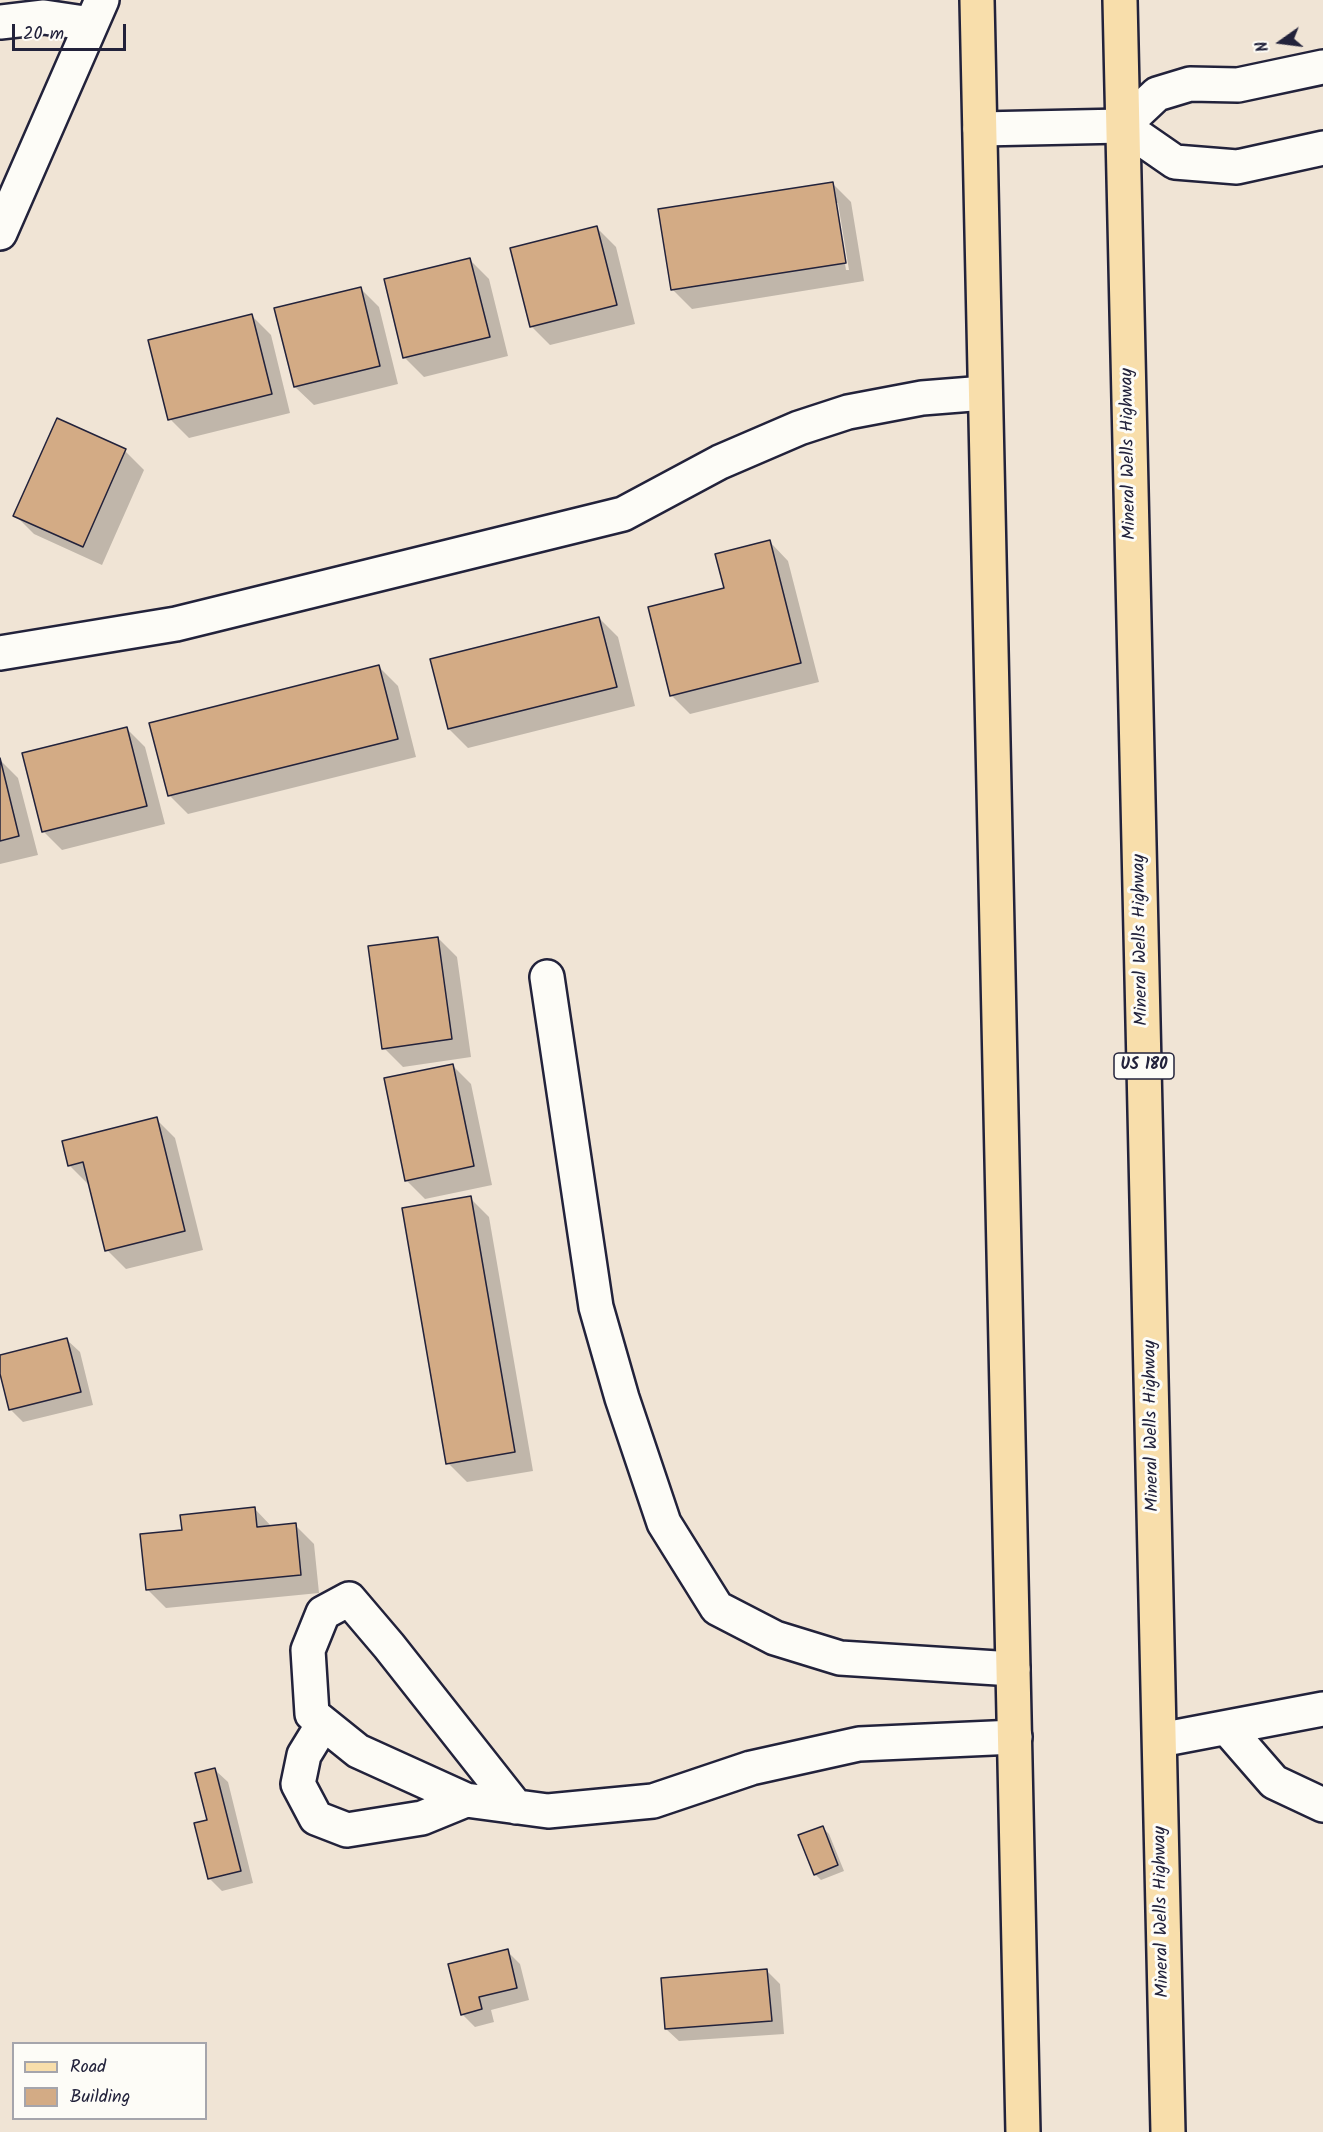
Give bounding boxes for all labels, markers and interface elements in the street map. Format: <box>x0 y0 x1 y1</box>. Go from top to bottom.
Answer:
scale bar <box>15 12 129 50</box>
north arrow <box>1251 12 1311 72</box>
text: 20 m <box>23 20 64 49</box>
text: N <box>1250 39 1276 54</box>
street label: Mineral Wells Highway <box>1118 368 1142 540</box>
street label: Mineral Wells Highway <box>1130 854 1154 1026</box>
road number: US 180 <box>1114 1053 1174 1079</box>
street label: Mineral Wells Highway <box>1141 1340 1165 1512</box>
street label: Mineral Wells Highway <box>1151 1826 1175 1998</box>
legend <box>12 2042 207 2120</box>
text: Road <box>70 2053 106 2082</box>
text: Building <box>70 2083 130 2112</box>

